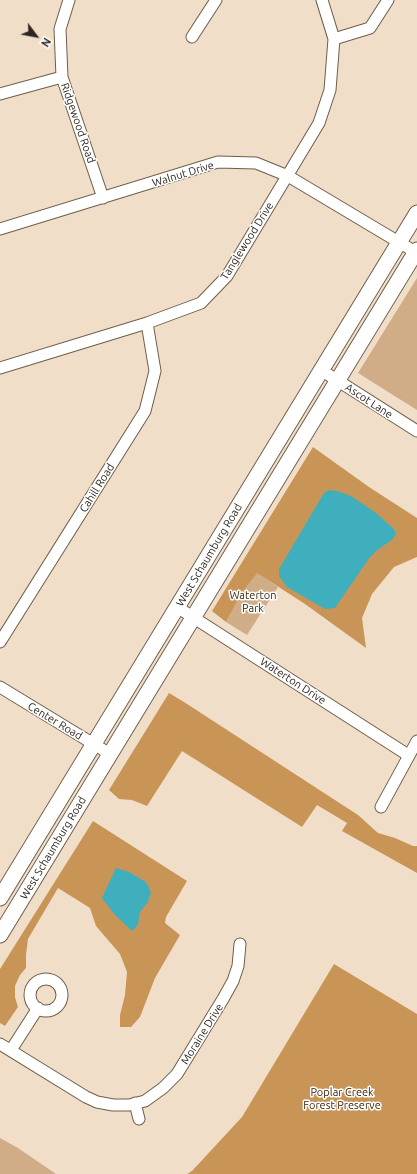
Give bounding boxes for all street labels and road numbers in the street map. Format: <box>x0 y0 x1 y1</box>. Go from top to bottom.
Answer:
street label: Ridgewood Road <box>58 81 98 165</box>
street label: Walnut Drive <box>151 158 215 190</box>
street label: Tanglewood Drive <box>218 200 276 282</box>
street label: Ascot Lane <box>343 381 395 421</box>
street label: Cahill Road <box>77 461 117 515</box>
street label: West Schaumburg Road <box>173 501 245 609</box>
street label: Waterton Drive <box>258 655 328 707</box>
street label: Center Road <box>25 700 85 742</box>
street label: West Schaumburg Road <box>17 794 89 902</box>
street label: Moraine Drive <box>178 1001 226 1067</box>

